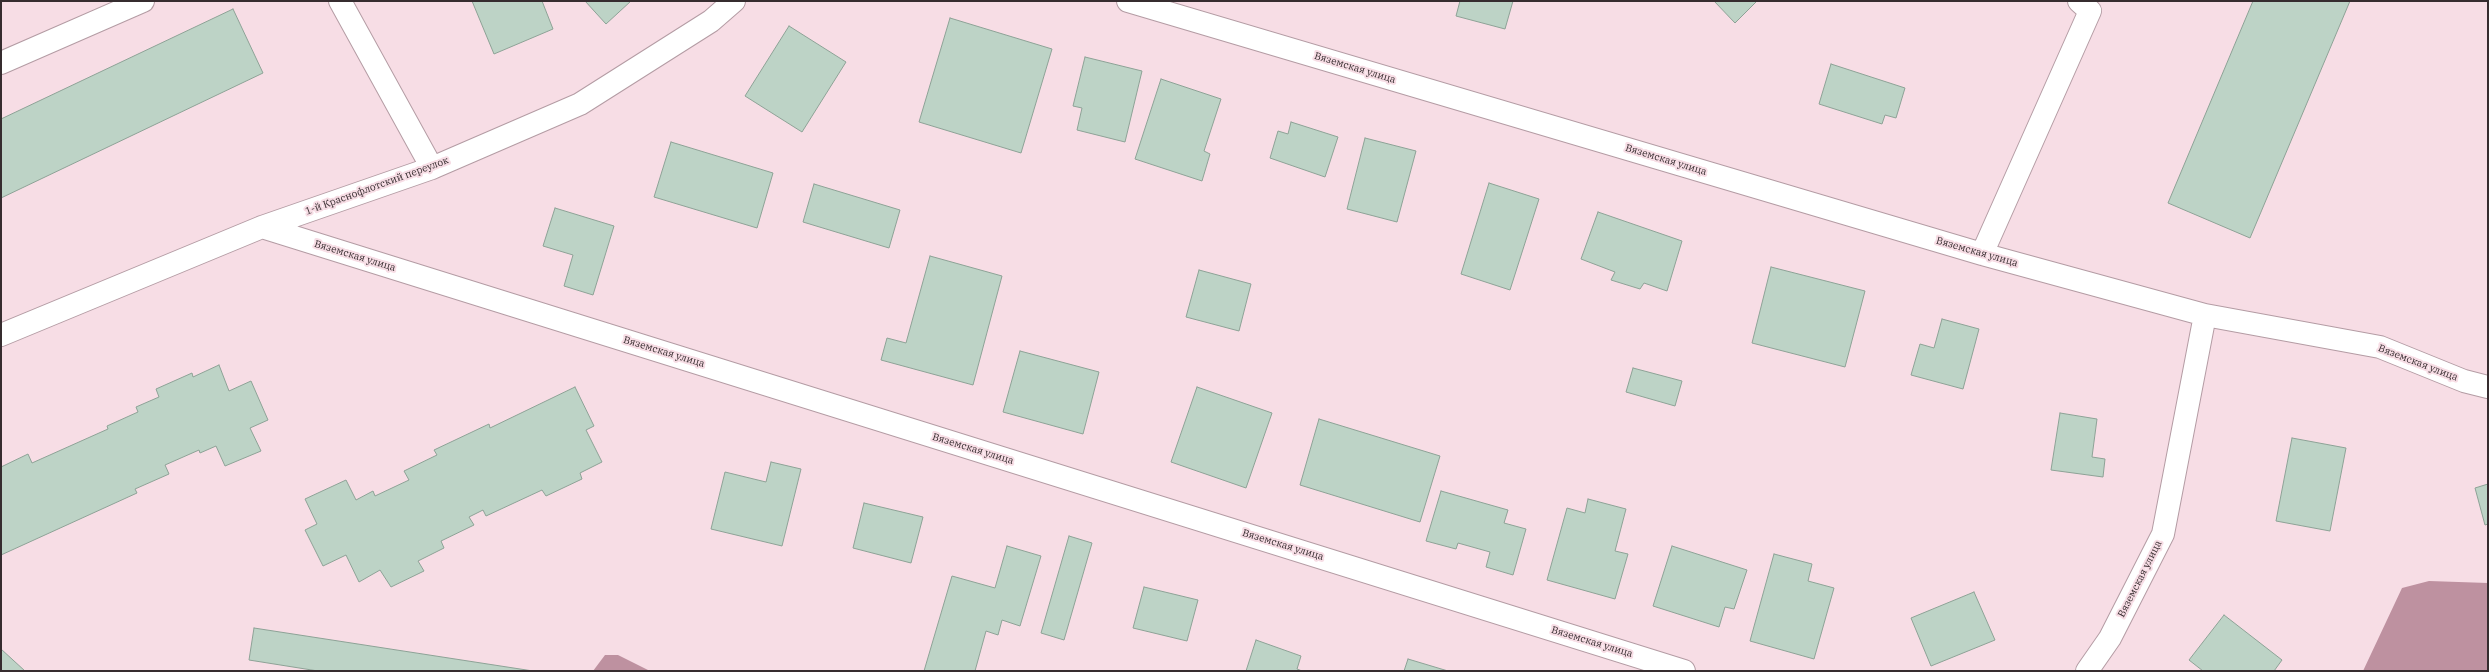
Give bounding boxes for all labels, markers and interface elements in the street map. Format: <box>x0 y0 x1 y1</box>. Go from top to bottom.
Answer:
street label: Вяземская улица <box>1313 50 1397 86</box>
street label: Вяземская улица <box>1624 142 1708 178</box>
street label: 1-й Краснофлотский переулок <box>304 154 450 218</box>
street label: Вяземская улица <box>1935 235 2019 269</box>
street label: Вяземская улица <box>313 238 397 274</box>
street label: Вяземская улица <box>622 334 706 370</box>
street label: Вяземская улица <box>2376 342 2460 384</box>
street label: Вяземская улица <box>931 431 1015 467</box>
street label: Вяземская улица <box>1241 527 1325 563</box>
street label: Вяземская улица <box>2115 539 2165 619</box>
street label: Вяземская улица <box>1550 624 1634 660</box>

